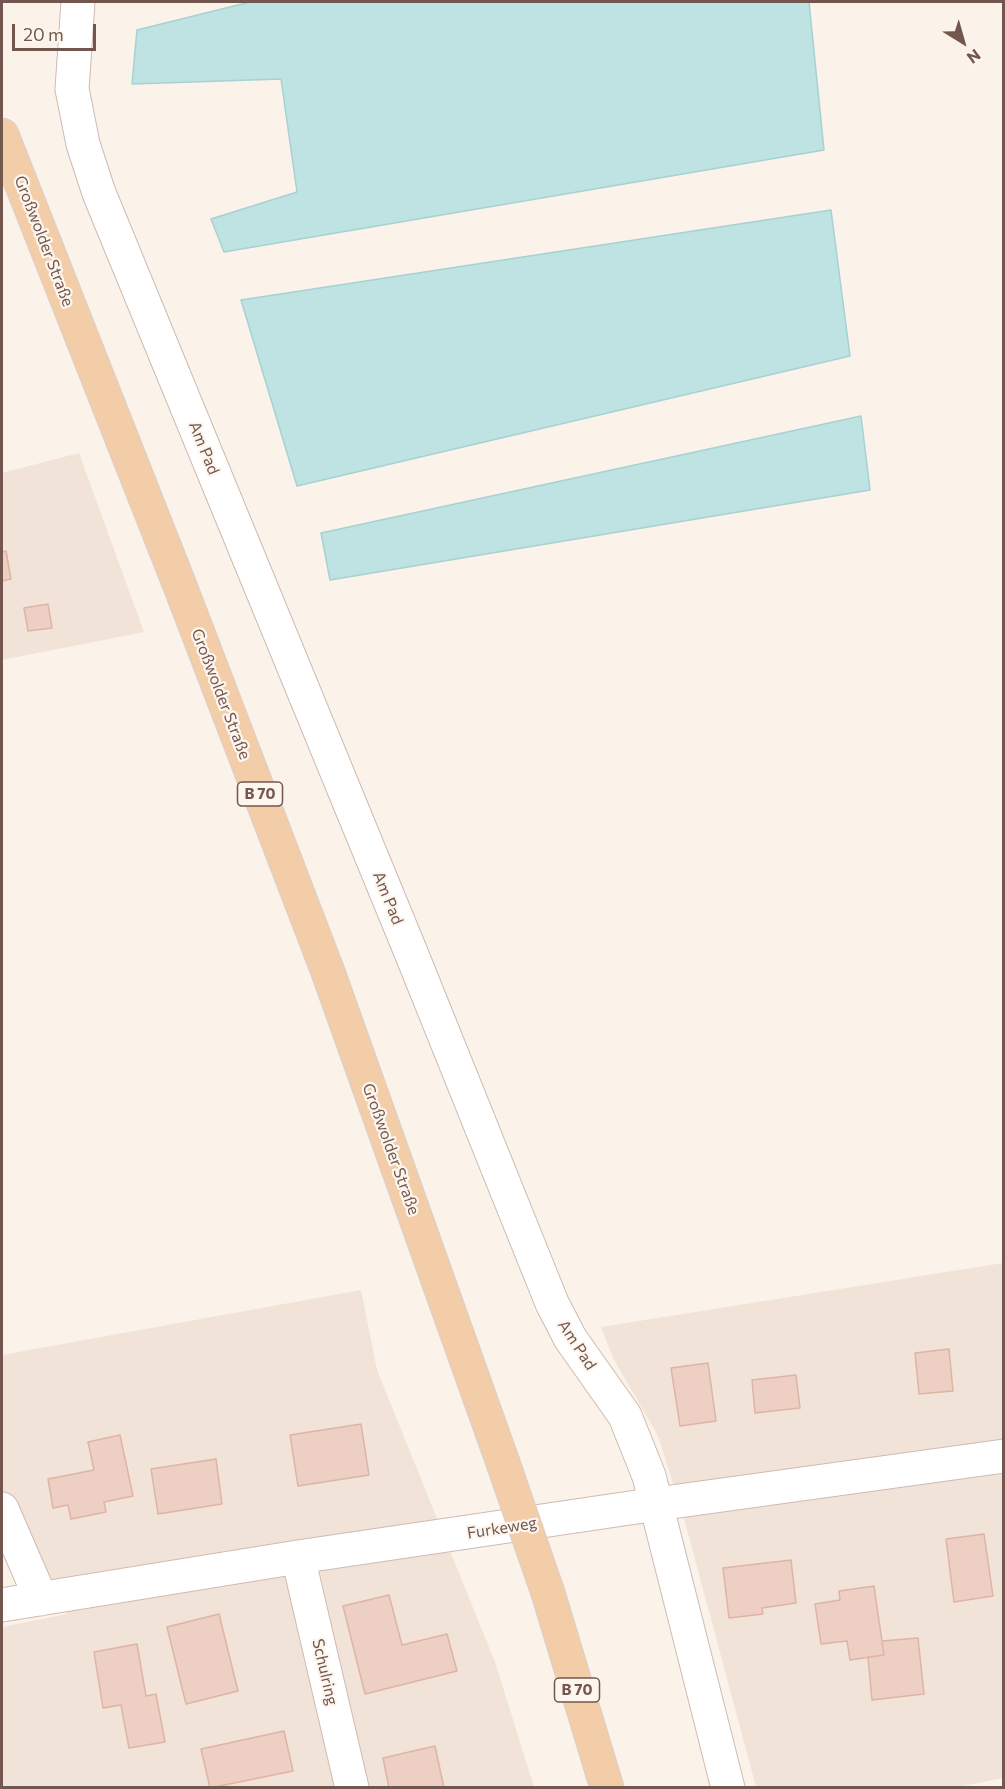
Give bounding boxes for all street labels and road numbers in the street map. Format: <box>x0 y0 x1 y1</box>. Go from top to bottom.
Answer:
street label: Großwolder Straße <box>10 173 78 309</box>
street label: Am Pad <box>185 419 223 477</box>
street label: Großwolder Straße <box>187 626 255 762</box>
road number: B 70 <box>238 782 282 806</box>
street label: Am Pad <box>369 869 407 927</box>
street label: Großwolder Straße <box>358 1081 424 1217</box>
street label: Am Pad <box>554 1316 600 1374</box>
street label: Furkeweg <box>466 1513 538 1543</box>
street label: Schulring <box>308 1637 342 1707</box>
road number: B 70 <box>554 1678 600 1702</box>

